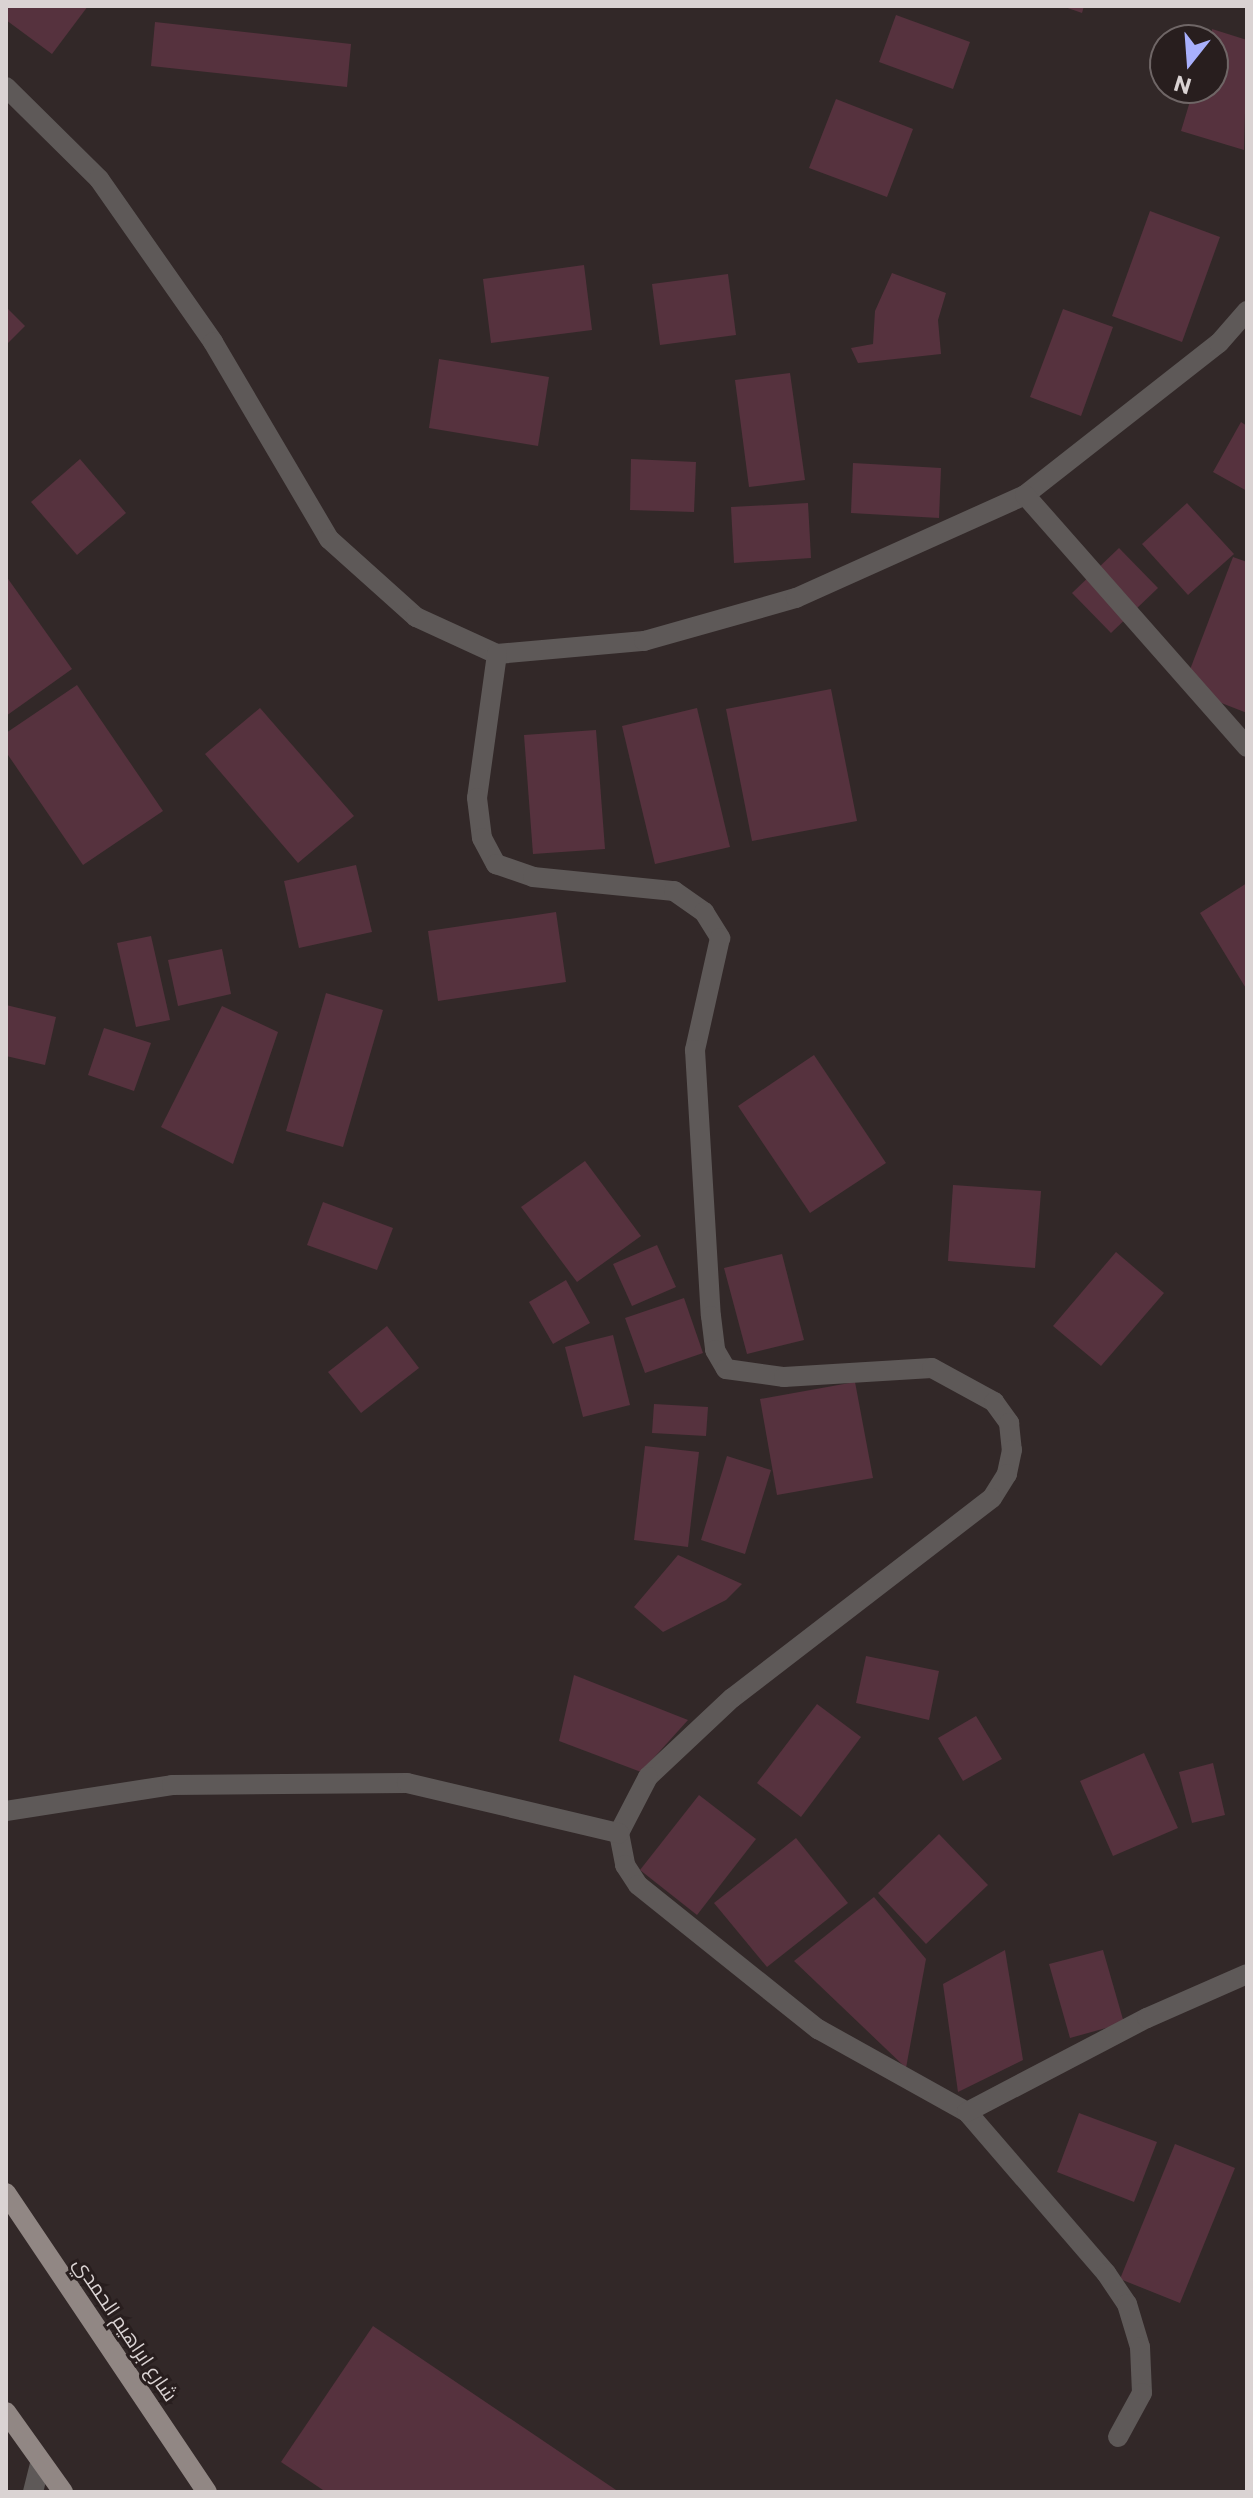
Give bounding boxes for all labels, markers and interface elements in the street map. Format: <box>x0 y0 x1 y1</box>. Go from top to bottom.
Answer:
north arrow <box>1149 24 1229 104</box>
text: N <box>1171 70 1194 101</box>
street label: شارع ابراهيم الحمدي <box>69 2252 183 2406</box>

